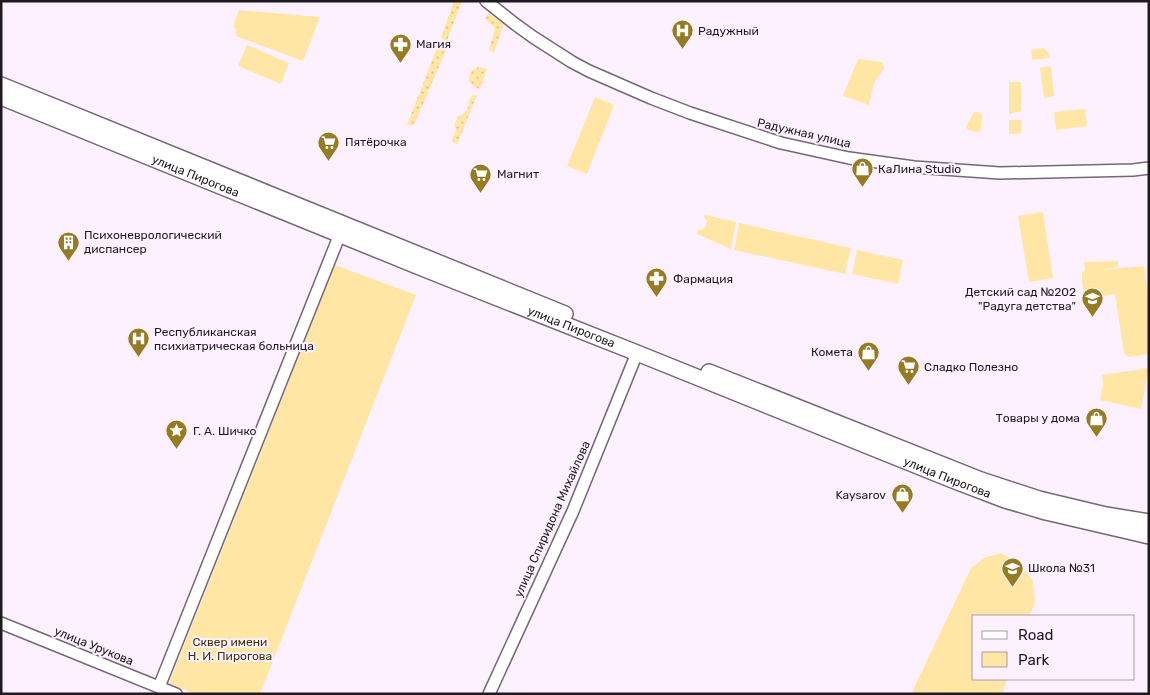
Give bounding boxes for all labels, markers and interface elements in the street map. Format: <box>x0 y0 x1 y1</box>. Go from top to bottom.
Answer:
hospital icon: Радужный <box>670 19 694 50</box>
place label: Радужный <box>698 24 759 38</box>
pharmacy icon: Магия <box>388 32 412 63</box>
place label: Магия <box>416 37 451 51</box>
street label: Радужная улица <box>756 115 852 151</box>
supermarket icon: Пятёрочка <box>317 130 341 161</box>
place label: Пятёрочка <box>345 135 407 149</box>
street label: улица Пирогова <box>150 152 241 200</box>
shop icon: КаЛина Studio <box>850 157 874 188</box>
supermarket icon: Магнит <box>469 162 493 193</box>
place label: КаЛина Studio <box>878 162 961 176</box>
place label: Магнит <box>497 167 539 181</box>
place label: Психоневрологический диспансер <box>84 228 222 256</box>
building icon: Психоневрологический диспансер <box>56 230 80 261</box>
pharmacy icon: Фармация <box>645 267 669 298</box>
place label: Фармация <box>673 272 733 286</box>
place label: Детский сад №202 "Радуга детства" <box>965 285 1076 313</box>
school or university icon: Детский сад №202 "Радуга детства" <box>1080 287 1104 318</box>
street label: улица Пирогова <box>526 304 617 351</box>
place label: Республиканская психиатрическая больница <box>154 325 314 353</box>
hospital icon: Республиканская психиатрическая больница <box>126 327 150 358</box>
shop icon: Комета <box>857 340 881 371</box>
place label: Комета <box>811 345 853 359</box>
supermarket icon: Сладко Полезно <box>896 355 920 386</box>
place label: Сладко Полезно <box>924 360 1018 374</box>
shop icon: Товары у дома <box>1084 406 1108 437</box>
place label: Товары у дома <box>996 411 1080 425</box>
place icon: Г. А. Шичко <box>165 419 189 450</box>
place label: Г. А. Шичко <box>193 424 257 438</box>
street label: улица Спиридона Михайлова <box>511 439 593 599</box>
street label: улица Пирогова <box>902 454 993 501</box>
shop icon: Kaysarov <box>890 483 914 514</box>
place label: Kaysarov <box>835 488 886 502</box>
school or university icon: Школа №31 <box>1000 556 1024 587</box>
place label: Школа №31 <box>1028 561 1095 575</box>
legend <box>972 615 1135 680</box>
street label: улица Урукова <box>52 624 136 668</box>
text: Road <box>1018 626 1054 644</box>
park label: Сквер имени Н. И. Пирогова <box>188 635 272 663</box>
text: Park <box>1018 651 1049 669</box>

